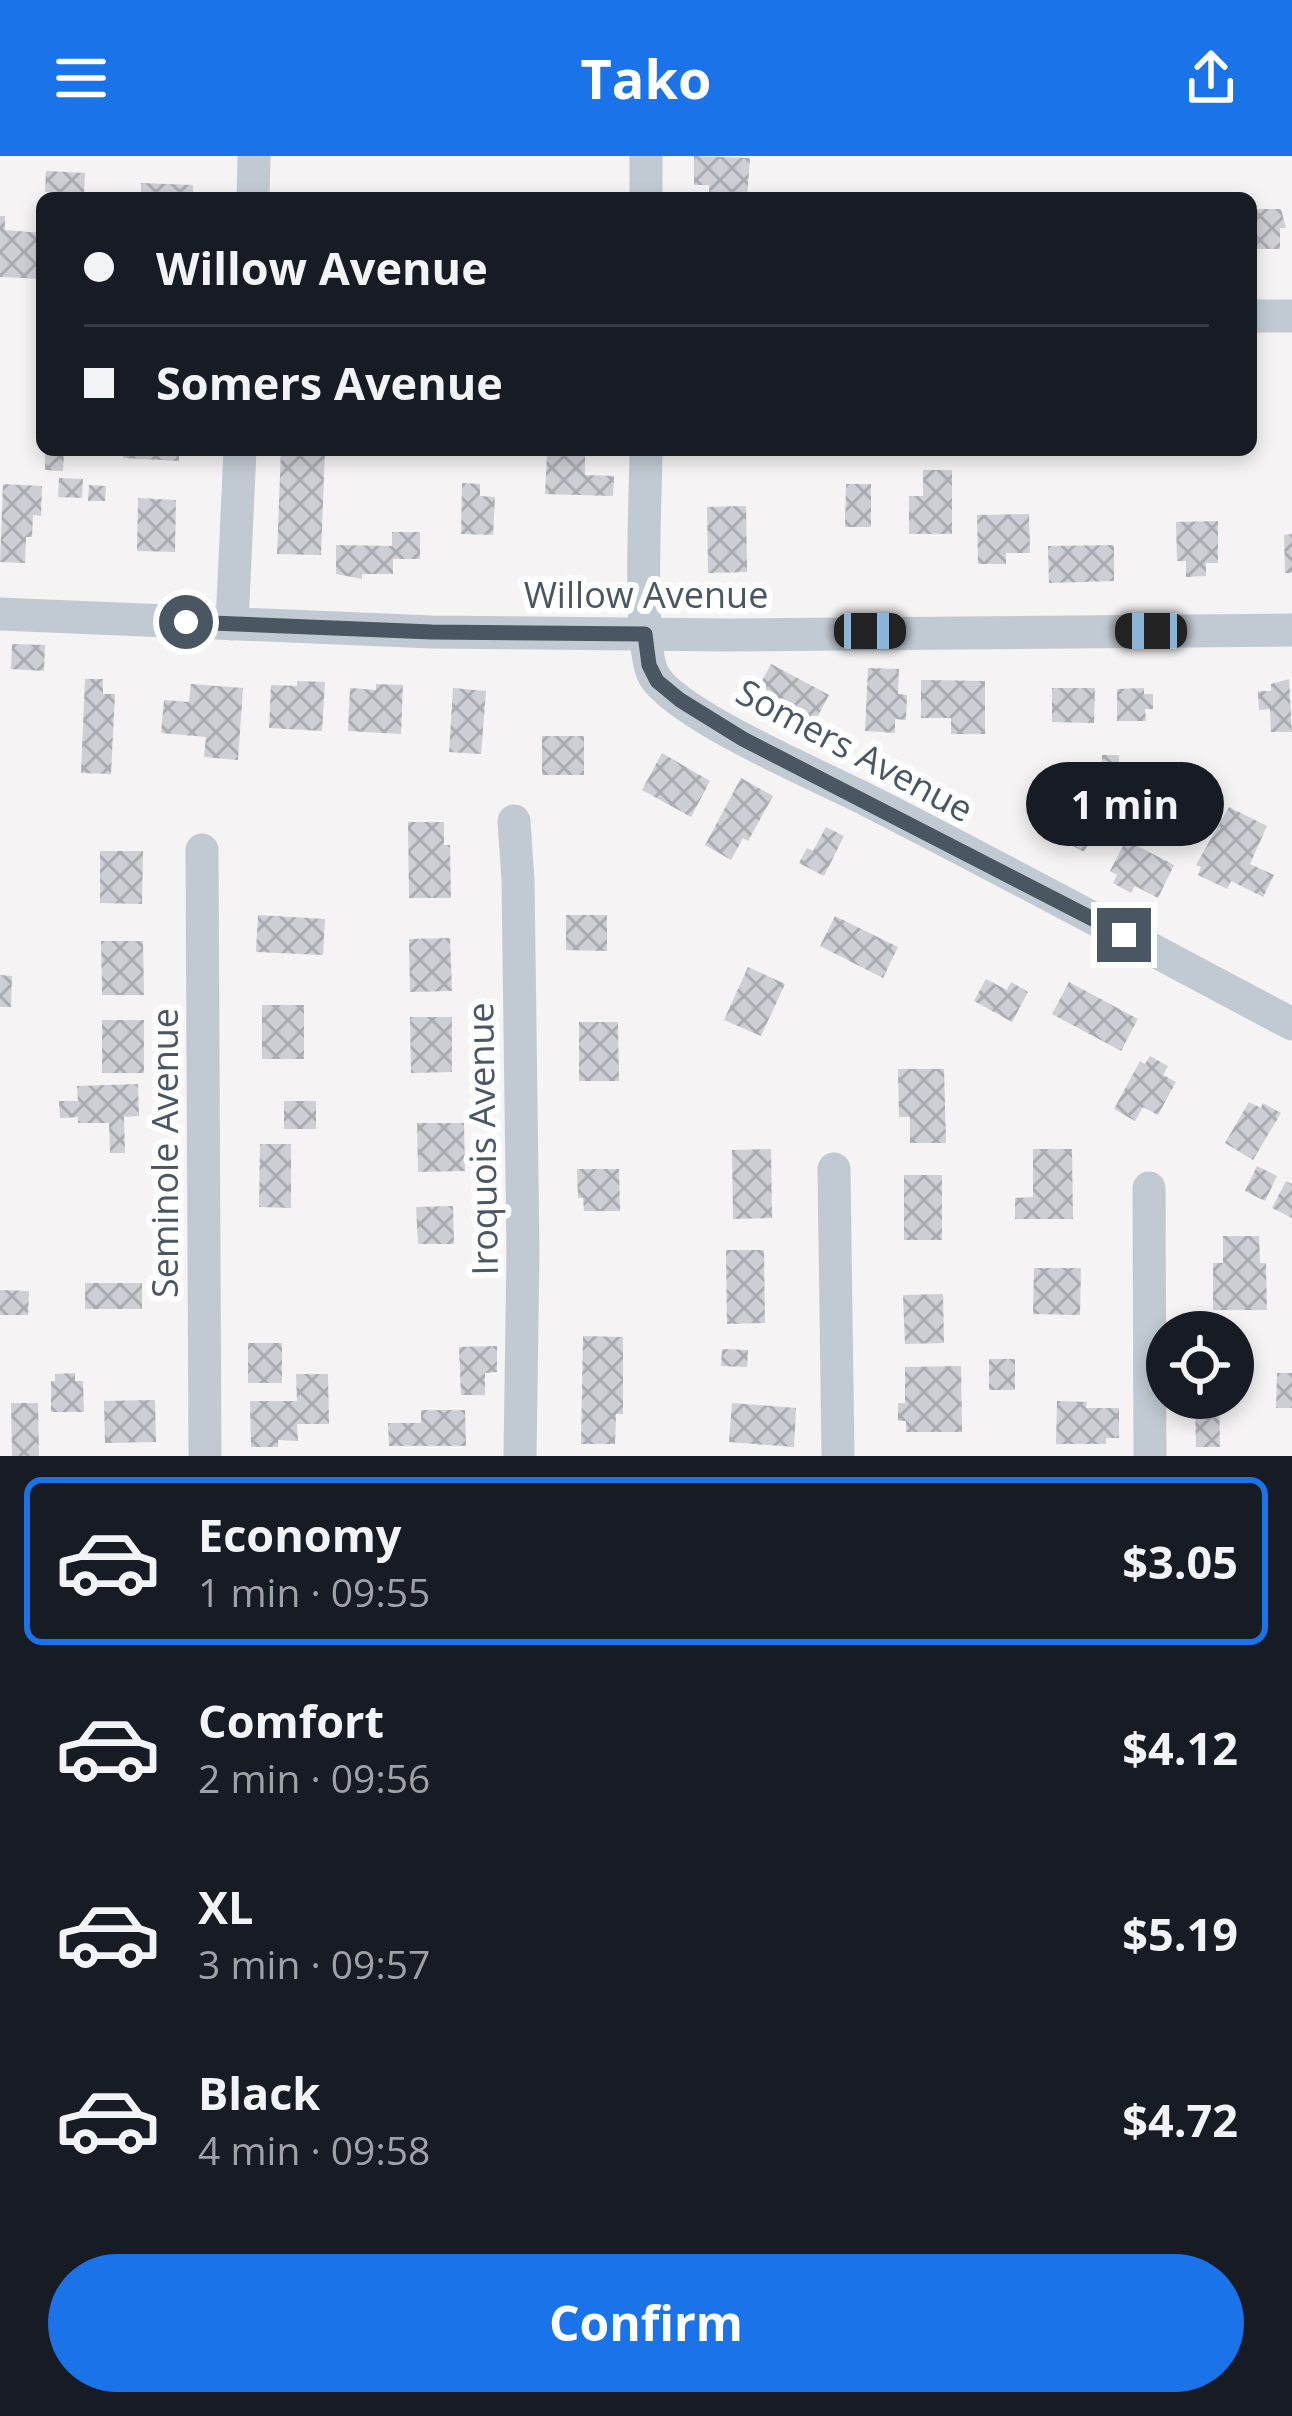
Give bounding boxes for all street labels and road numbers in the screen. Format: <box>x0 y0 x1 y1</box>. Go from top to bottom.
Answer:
street label: Willow Avenue <box>524 570 768 619</box>
street label: Somers Avenue <box>728 667 982 833</box>
street label: Iroquois Avenue <box>455 1002 509 1276</box>
street label: Seminole Avenue <box>140 1008 189 1298</box>

